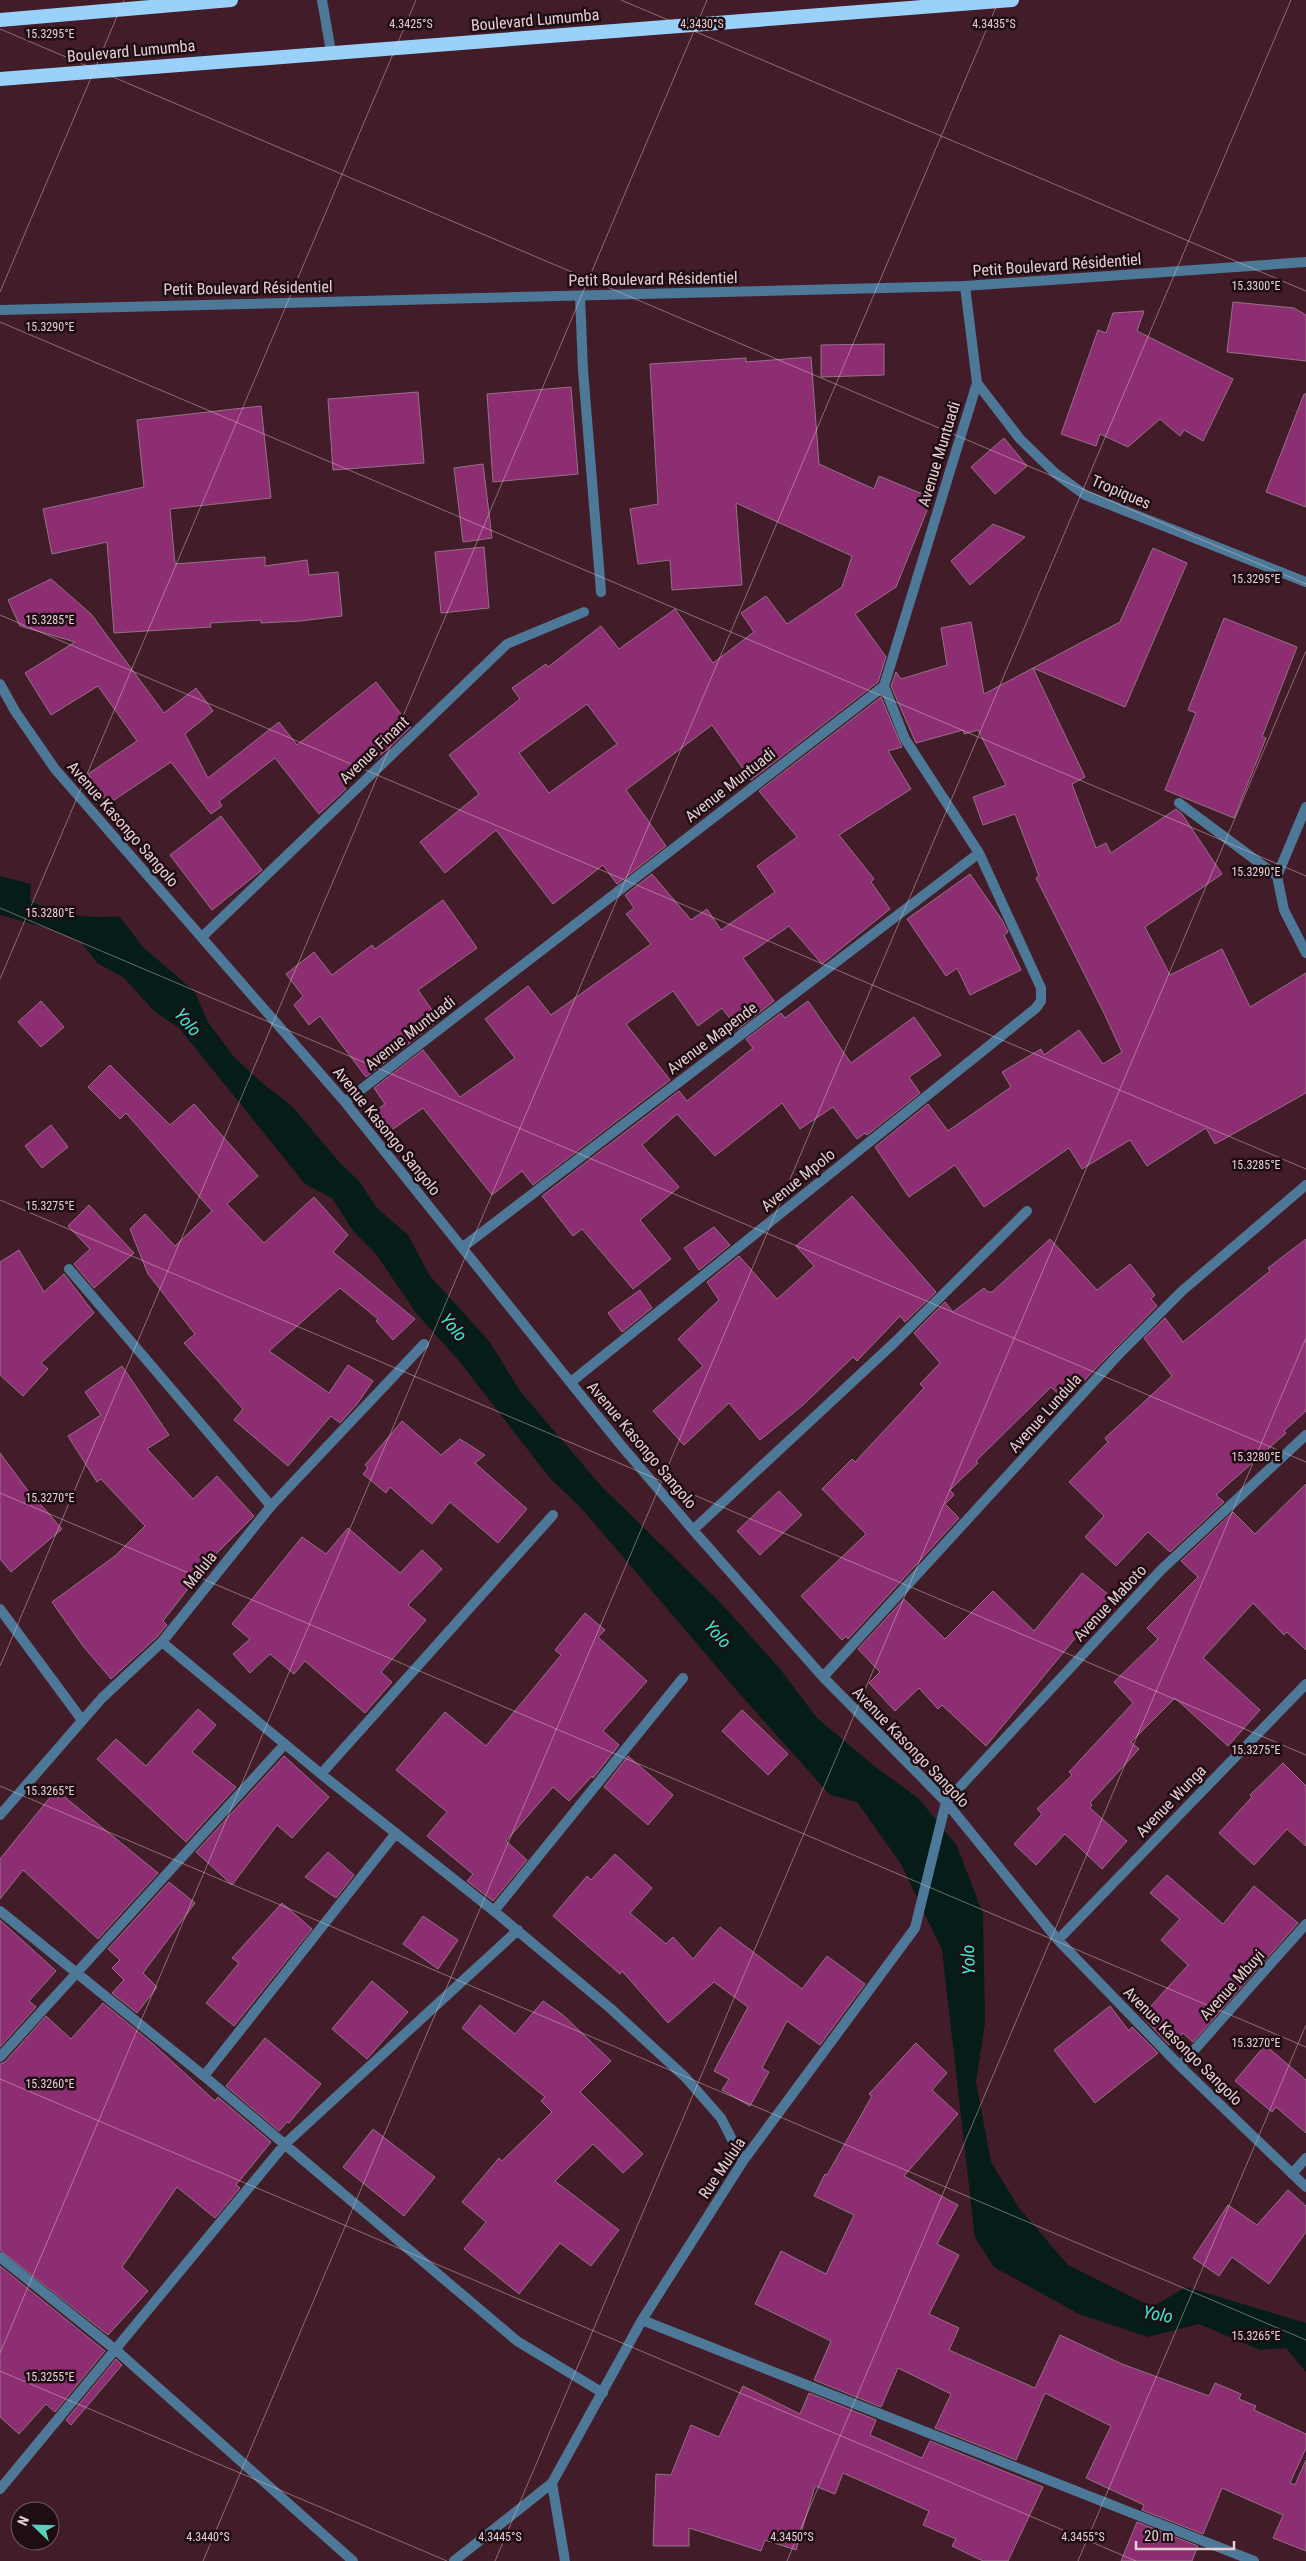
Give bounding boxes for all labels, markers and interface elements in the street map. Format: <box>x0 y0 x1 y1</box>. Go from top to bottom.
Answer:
street label: Boulevard Lumumba <box>470 5 600 35</box>
text: 4.3425°S <box>389 17 433 31</box>
text: 4.3430°S <box>680 17 724 31</box>
text: 4.3435°S <box>972 17 1016 31</box>
text: 15.3295°E <box>25 27 75 41</box>
street label: Boulevard Lumumba <box>66 36 196 66</box>
street label: Petit Boulevard Résidentiel <box>972 250 1142 280</box>
street label: Petit Boulevard Résidentiel <box>568 268 738 290</box>
street label: Petit Boulevard Résidentiel <box>163 277 333 299</box>
text: 15.3300°E <box>1231 279 1281 293</box>
text: 15.3290°E <box>25 320 75 334</box>
street label: Avenue Muntuadi <box>914 399 964 509</box>
street label: Tropiques <box>1088 471 1154 513</box>
text: 15.3295°E <box>1231 572 1281 586</box>
text: 15.3285°E <box>25 613 75 627</box>
street label: Avenue Finant <box>335 712 413 788</box>
street label: Avenue Muntuadi <box>681 744 779 826</box>
street label: Avenue Kasongo Sangolo <box>63 757 183 891</box>
text: 15.3290°E <box>1231 865 1281 879</box>
text: 15.3280°E <box>25 906 75 920</box>
street label: Avenue Muntuadi <box>361 992 459 1074</box>
street label: Avenue Mapende <box>663 998 761 1078</box>
water label: Yolo <box>170 1004 206 1040</box>
street label: Avenue Kasongo Sangolo <box>329 1063 445 1199</box>
street label: Avenue Mpolo <box>757 1144 839 1216</box>
text: 15.3285°E <box>1231 1158 1281 1172</box>
text: 15.3275°E <box>25 1199 75 1213</box>
water label: Yolo <box>436 1309 472 1345</box>
street label: Avenue Lundula <box>1005 1370 1085 1456</box>
street label: Avenue Kasongo Sangolo <box>583 1378 701 1512</box>
text: 15.3280°E <box>1231 1450 1281 1464</box>
text: 15.3270°E <box>25 1491 75 1505</box>
street label: Malula <box>179 1548 221 1592</box>
street label: Avenue Maboto <box>1070 1561 1150 1645</box>
water label: Yolo <box>700 1616 736 1652</box>
street label: Avenue Kasongo Sangolo <box>849 1683 973 1811</box>
text: 15.3275°E <box>1231 1743 1281 1757</box>
street label: Avenue Wunga <box>1132 1761 1210 1841</box>
text: 15.3265°E <box>25 1784 75 1798</box>
water label: Yolo <box>957 1944 979 1976</box>
street label: Avenue Mbuyi <box>1196 1946 1268 2024</box>
street label: Avenue Kasongo Sangolo <box>1120 1983 1246 2109</box>
text: 15.3270°E <box>1231 2036 1281 2050</box>
text: 15.3260°E <box>25 2077 75 2091</box>
street label: Rue Mulula <box>695 2134 749 2202</box>
water label: Yolo <box>1141 2301 1175 2327</box>
text: 15.3265°E <box>1231 2329 1281 2343</box>
text: 15.3255°E <box>25 2370 75 2384</box>
north arrow <box>10 2501 60 2551</box>
text: N <box>14 2514 32 2528</box>
scale bar <box>1136 2518 1234 2550</box>
text: 20 m <box>1144 2527 1174 2545</box>
text: 4.3440°S <box>186 2530 230 2544</box>
text: 4.3445°S <box>478 2530 522 2544</box>
text: 4.3450°S <box>770 2530 814 2544</box>
text: 4.3455°S <box>1061 2530 1105 2544</box>

